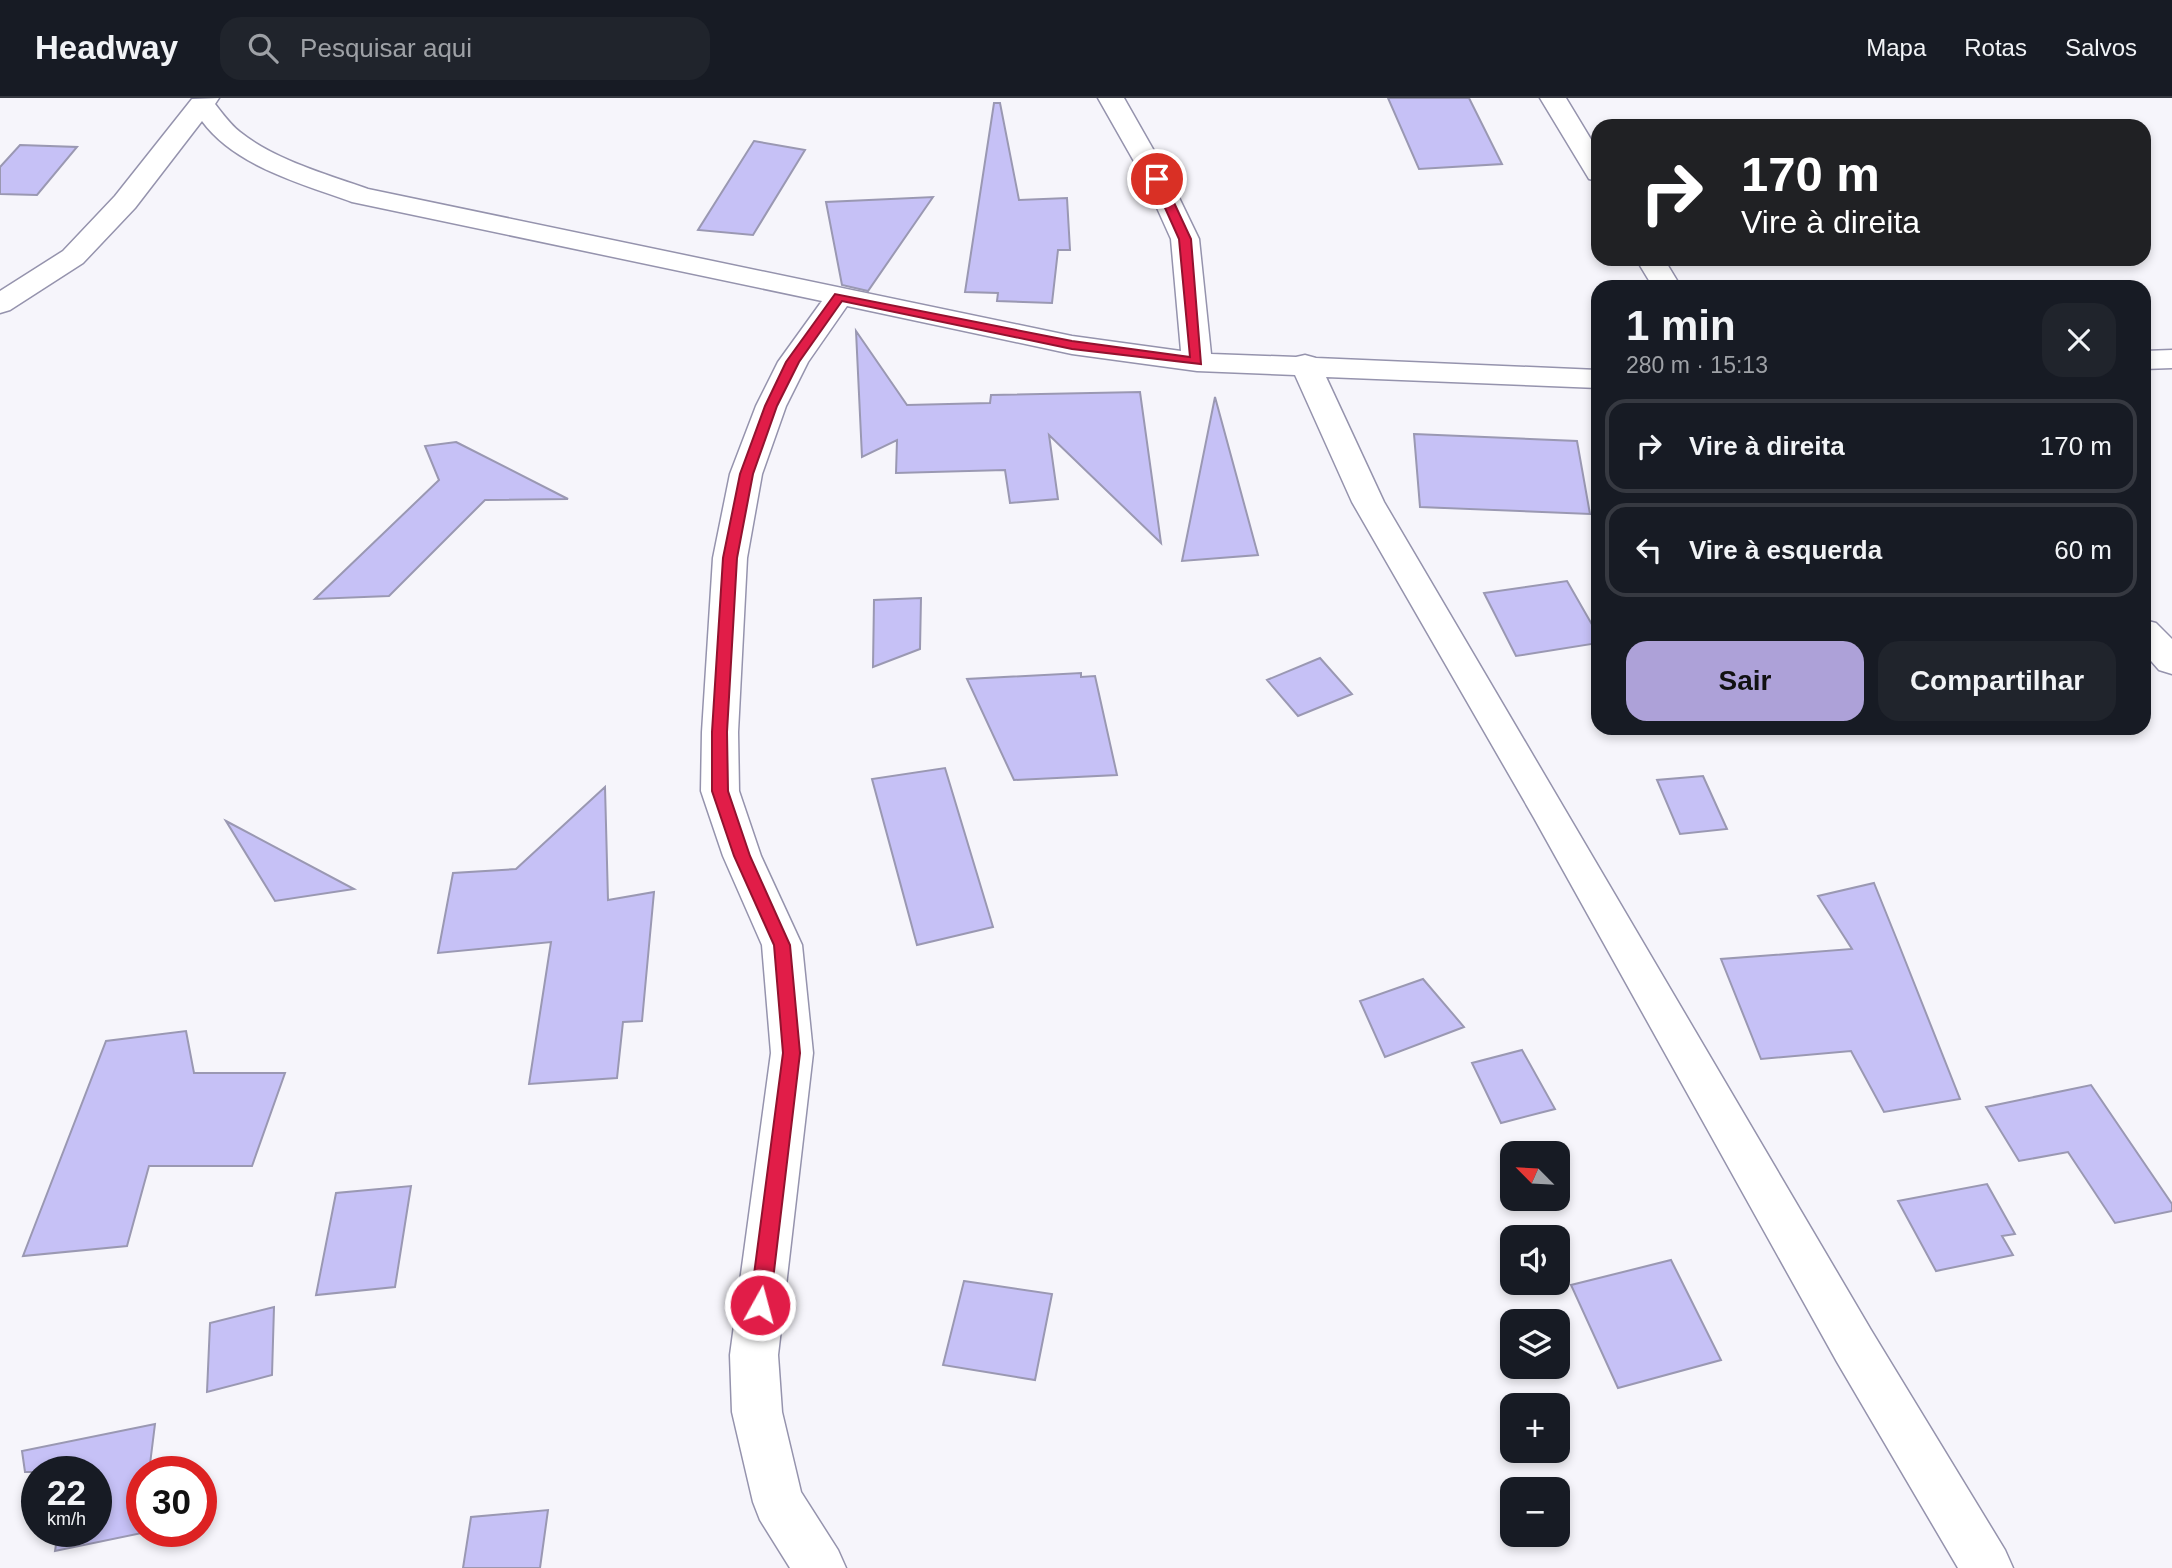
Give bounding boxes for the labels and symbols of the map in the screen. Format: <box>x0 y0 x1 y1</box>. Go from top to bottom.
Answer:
pin <box>1127 149 1187 209</box>
north arrow <box>1500 1141 1570 1211</box>
position arrow <box>723 1268 797 1342</box>
speed limit sign: 30 <box>126 1456 217 1547</box>

